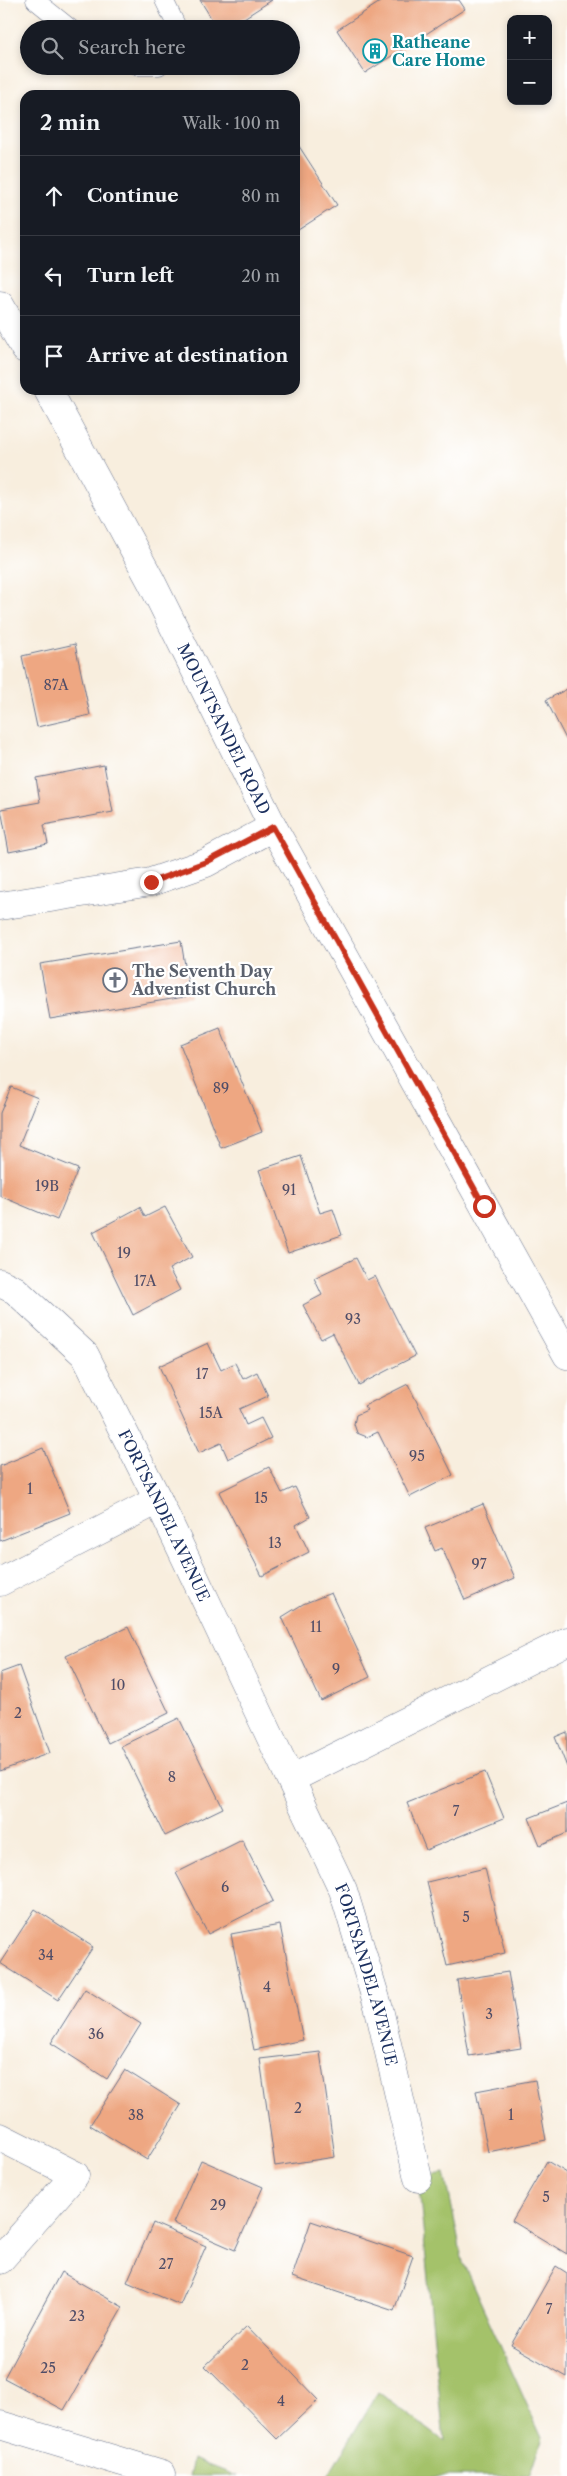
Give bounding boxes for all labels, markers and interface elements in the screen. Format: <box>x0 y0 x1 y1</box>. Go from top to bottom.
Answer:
map controls <box>507 15 552 105</box>
button: + <box>507 15 552 60</box>
search box <box>20 20 300 75</box>
place label: Ratheane Care Home <box>392 32 486 70</box>
icon: search <box>38 34 66 62</box>
text: Search here <box>78 36 186 59</box>
building icon: Ratheane Care Home <box>362 38 388 64</box>
button: − <box>507 60 552 105</box>
text: 2 min <box>40 110 100 135</box>
text: Walk · 100 m <box>183 113 280 133</box>
icon: ahead <box>40 182 68 210</box>
text: Continue <box>87 184 179 207</box>
text: 80 m <box>241 186 280 206</box>
icon: left <box>40 262 68 290</box>
text: Turn left <box>87 264 174 287</box>
text: 20 m <box>241 266 280 286</box>
icon: arrive <box>40 342 68 370</box>
text: Arrive at destination <box>87 344 288 367</box>
street label: MOUNTSANDEL ROAD <box>173 640 275 818</box>
house number: 87A <box>43 676 69 694</box>
route end <box>140 871 163 894</box>
place label: The Seventh Day Adventist Church <box>131 961 276 999</box>
church icon: The Seventh Day Adventist Church <box>102 967 128 993</box>
house number: 89 <box>213 1079 229 1097</box>
house number: 19B <box>35 1177 59 1195</box>
house number: 91 <box>282 1181 296 1199</box>
route start <box>473 1195 496 1218</box>
house number: 19 <box>117 1244 131 1262</box>
house number: 17A <box>134 1272 157 1290</box>
house number: 93 <box>345 1310 361 1328</box>
house number: 17 <box>196 1365 208 1383</box>
house number: 15A <box>199 1404 224 1422</box>
street label: FORTSANDEL AVENUE <box>114 1426 215 1604</box>
house number: 95 <box>409 1447 425 1465</box>
house number: 1 <box>27 1480 33 1498</box>
house number: 15 <box>254 1489 268 1507</box>
house number: 13 <box>268 1534 282 1552</box>
house number: 97 <box>471 1555 487 1573</box>
house number: 11 <box>310 1618 322 1636</box>
house number: 9 <box>332 1660 340 1678</box>
house number: 10 <box>111 1676 125 1694</box>
house number: 2 <box>14 1704 22 1722</box>
house number: 8 <box>168 1768 176 1786</box>
house number: 7 <box>453 1802 460 1820</box>
house number: 6 <box>221 1878 229 1896</box>
street label: FORTSANDEL AVENUE <box>331 1880 402 2068</box>
house number: 5 <box>462 1908 470 1926</box>
house number: 34 <box>38 1946 54 1964</box>
house number: 4 <box>263 1978 271 1996</box>
house number: 3 <box>485 2005 493 2023</box>
house number: 36 <box>88 2025 104 2043</box>
house number: 2 <box>294 2099 302 2117</box>
house number: 38 <box>128 2106 144 2124</box>
house number: 1 <box>508 2106 514 2124</box>
house number: 5 <box>542 2188 550 2206</box>
house number: 29 <box>210 2196 226 2214</box>
house number: 27 <box>159 2255 174 2273</box>
house number: 7 <box>546 2300 553 2318</box>
house number: 23 <box>69 2307 85 2325</box>
house number: 2 <box>241 2356 249 2374</box>
house number: 25 <box>40 2359 56 2377</box>
house number: 4 <box>277 2392 285 2410</box>

